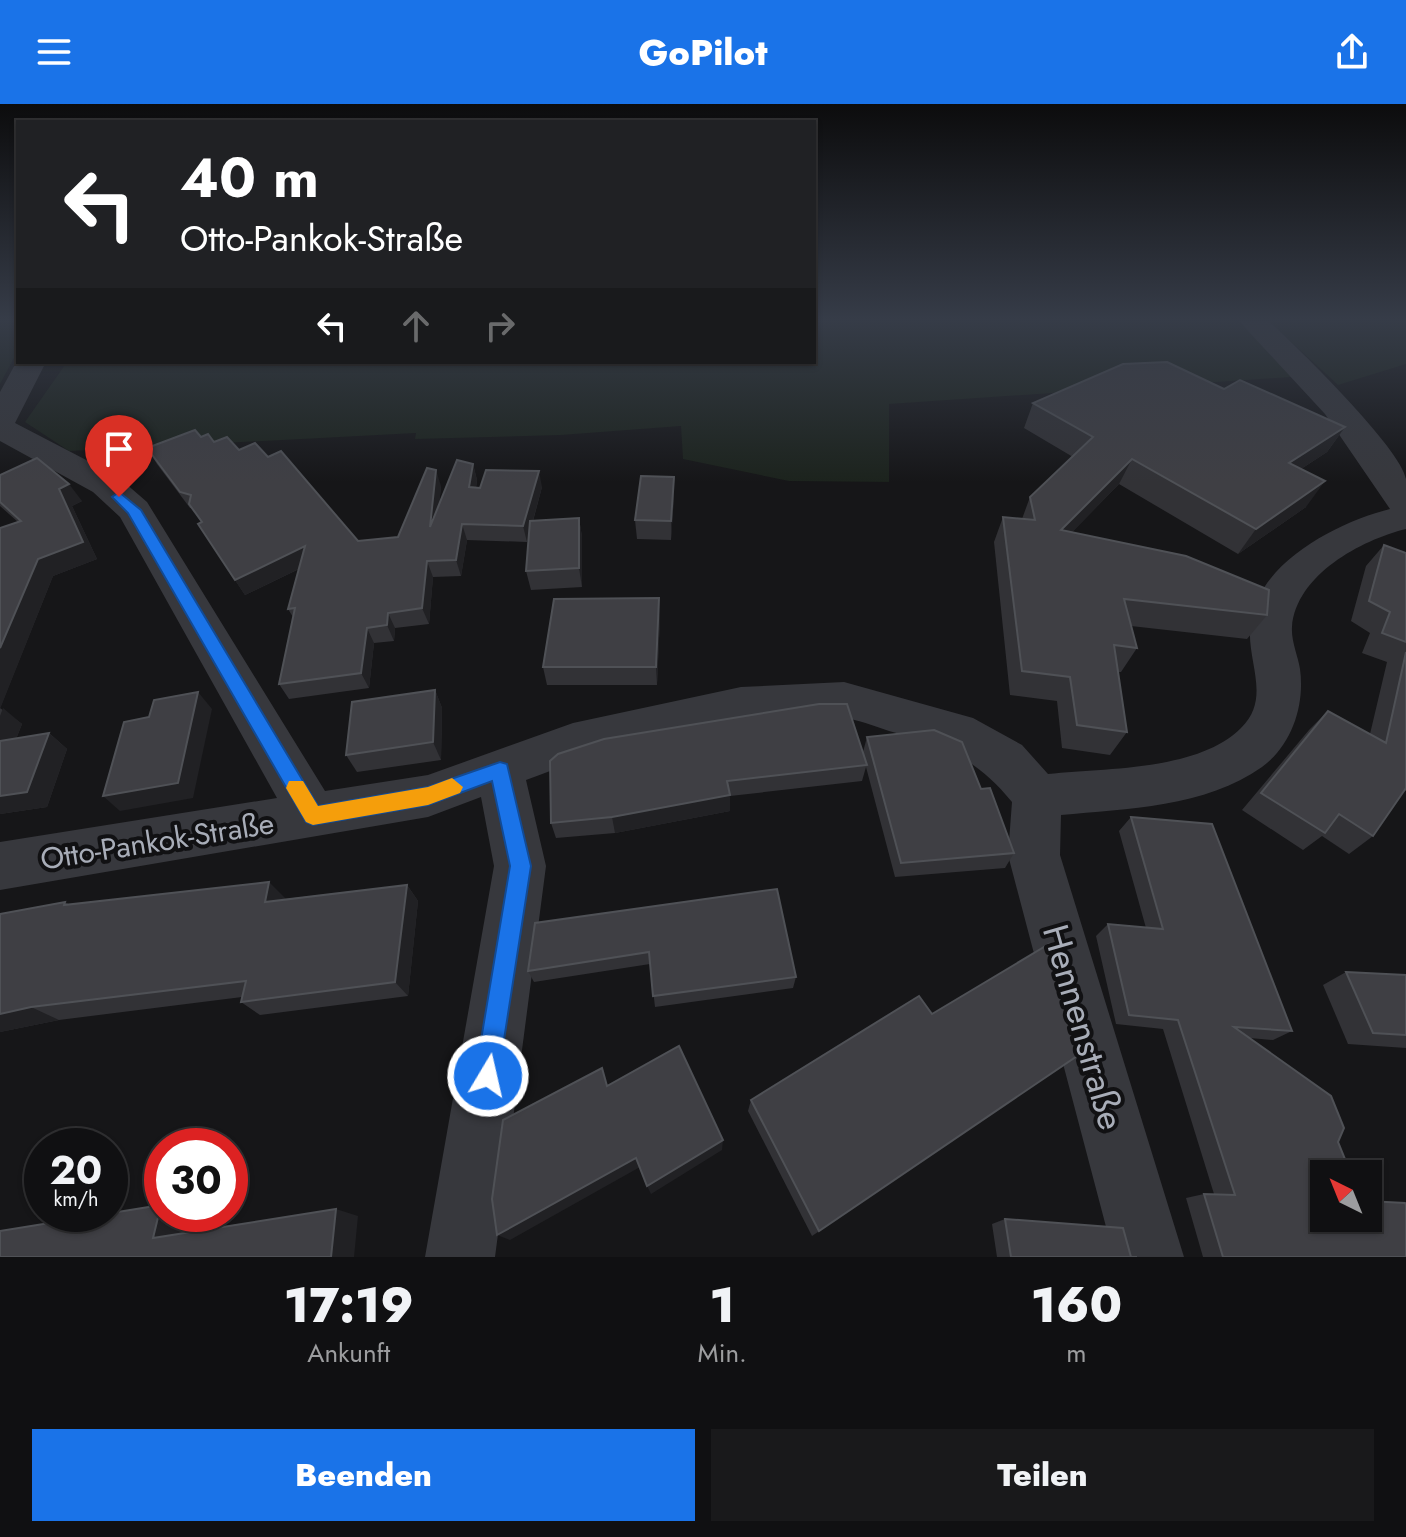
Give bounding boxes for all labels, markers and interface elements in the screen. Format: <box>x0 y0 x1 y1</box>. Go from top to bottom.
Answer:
text: GoPilot <box>639 26 767 78</box>
icon: menu <box>32 30 76 74</box>
icon: share <box>1330 30 1374 74</box>
text: 40 m <box>180 137 319 218</box>
icon: left <box>48 152 152 256</box>
text: Otto-Pankok-Straße <box>180 212 463 264</box>
icon: left <box>310 304 354 348</box>
icon: ahead <box>394 304 438 348</box>
icon: right <box>478 304 522 348</box>
pin <box>85 415 153 497</box>
icon: arrive <box>97 427 141 471</box>
street label: Otto-Pankok-Straße <box>37 801 277 881</box>
street label: Hennenstraße <box>1030 918 1138 1136</box>
position arrow <box>446 1034 530 1118</box>
speed limit sign: 30 <box>144 1128 248 1232</box>
text: 20 <box>50 1141 102 1199</box>
north arrow <box>1310 1160 1382 1232</box>
map controls <box>1310 1160 1382 1232</box>
text: km/h <box>53 1185 99 1214</box>
text: 17:19 <box>284 1271 414 1340</box>
text: 1 <box>710 1271 735 1340</box>
text: 160 <box>1031 1271 1122 1340</box>
text: Ankunft <box>307 1334 390 1372</box>
text: Min. <box>698 1334 747 1372</box>
text: m <box>1066 1334 1087 1372</box>
button: Beenden <box>32 1429 695 1521</box>
button: Teilen <box>711 1429 1374 1521</box>

